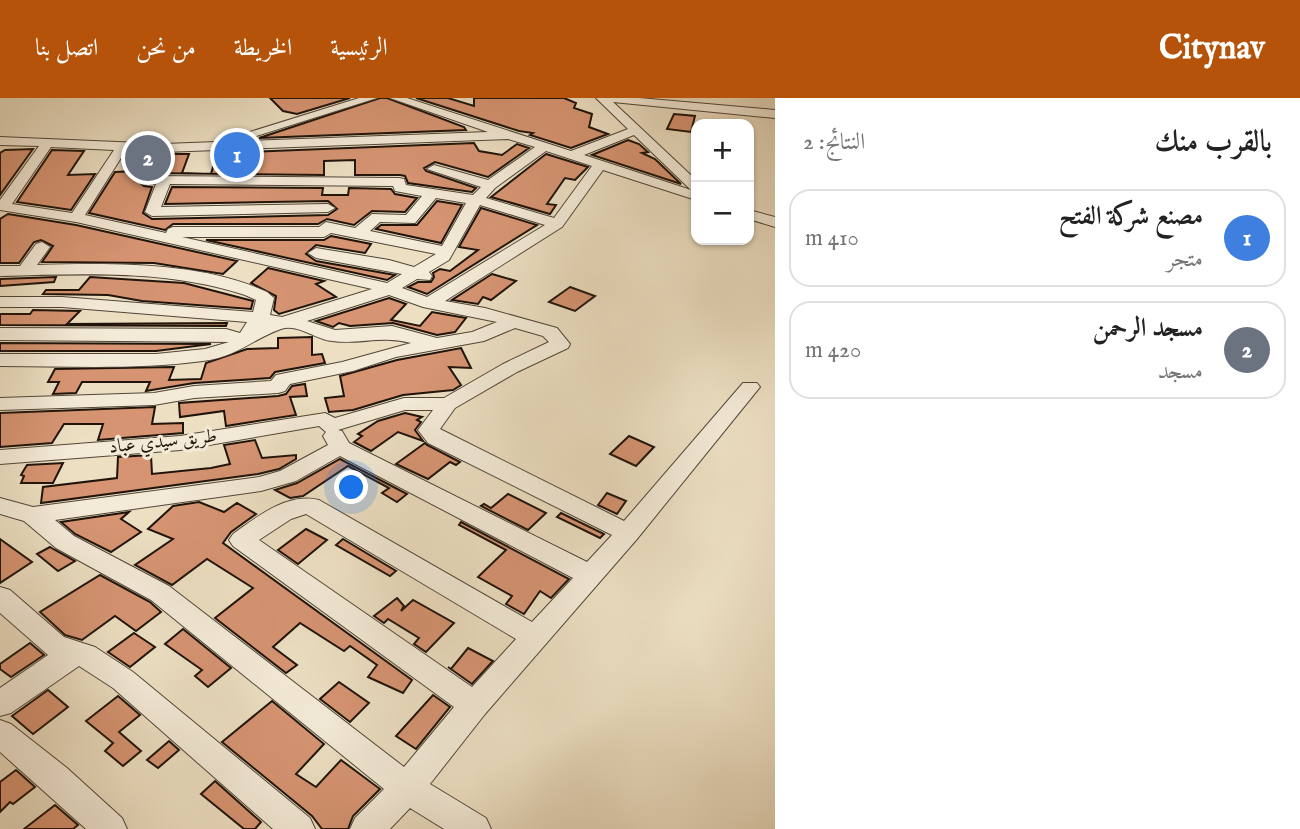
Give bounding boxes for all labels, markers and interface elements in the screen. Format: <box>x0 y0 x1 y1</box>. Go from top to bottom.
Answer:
text: Citynav <box>1159 28 1265 70</box>
text: اتصل بنا <box>35 33 98 64</box>
text: من نحن <box>136 33 196 64</box>
text: الخريطة <box>234 33 292 64</box>
text: الرئيسية <box>330 33 388 64</box>
map controls <box>691 119 754 245</box>
button: + <box>691 119 754 182</box>
text: بالقرب منك <box>1155 124 1272 162</box>
text: النتائج: 2 <box>803 128 865 157</box>
pin: 1 <box>214 129 260 181</box>
pin: 2 <box>125 132 171 184</box>
button: − <box>691 182 754 245</box>
text: مصنع شركة الفتح <box>1059 200 1203 233</box>
text: 410 m <box>805 224 859 253</box>
text: 1 <box>1243 224 1251 253</box>
text: متجر <box>1167 245 1203 274</box>
text: مسجد الرحمن <box>1092 312 1203 345</box>
text: 420 m <box>805 336 861 365</box>
text: 2 <box>1242 336 1252 365</box>
text: مسجد <box>1158 357 1203 386</box>
street label: طريق سيدي عباد <box>108 424 218 462</box>
your location <box>334 470 368 504</box>

